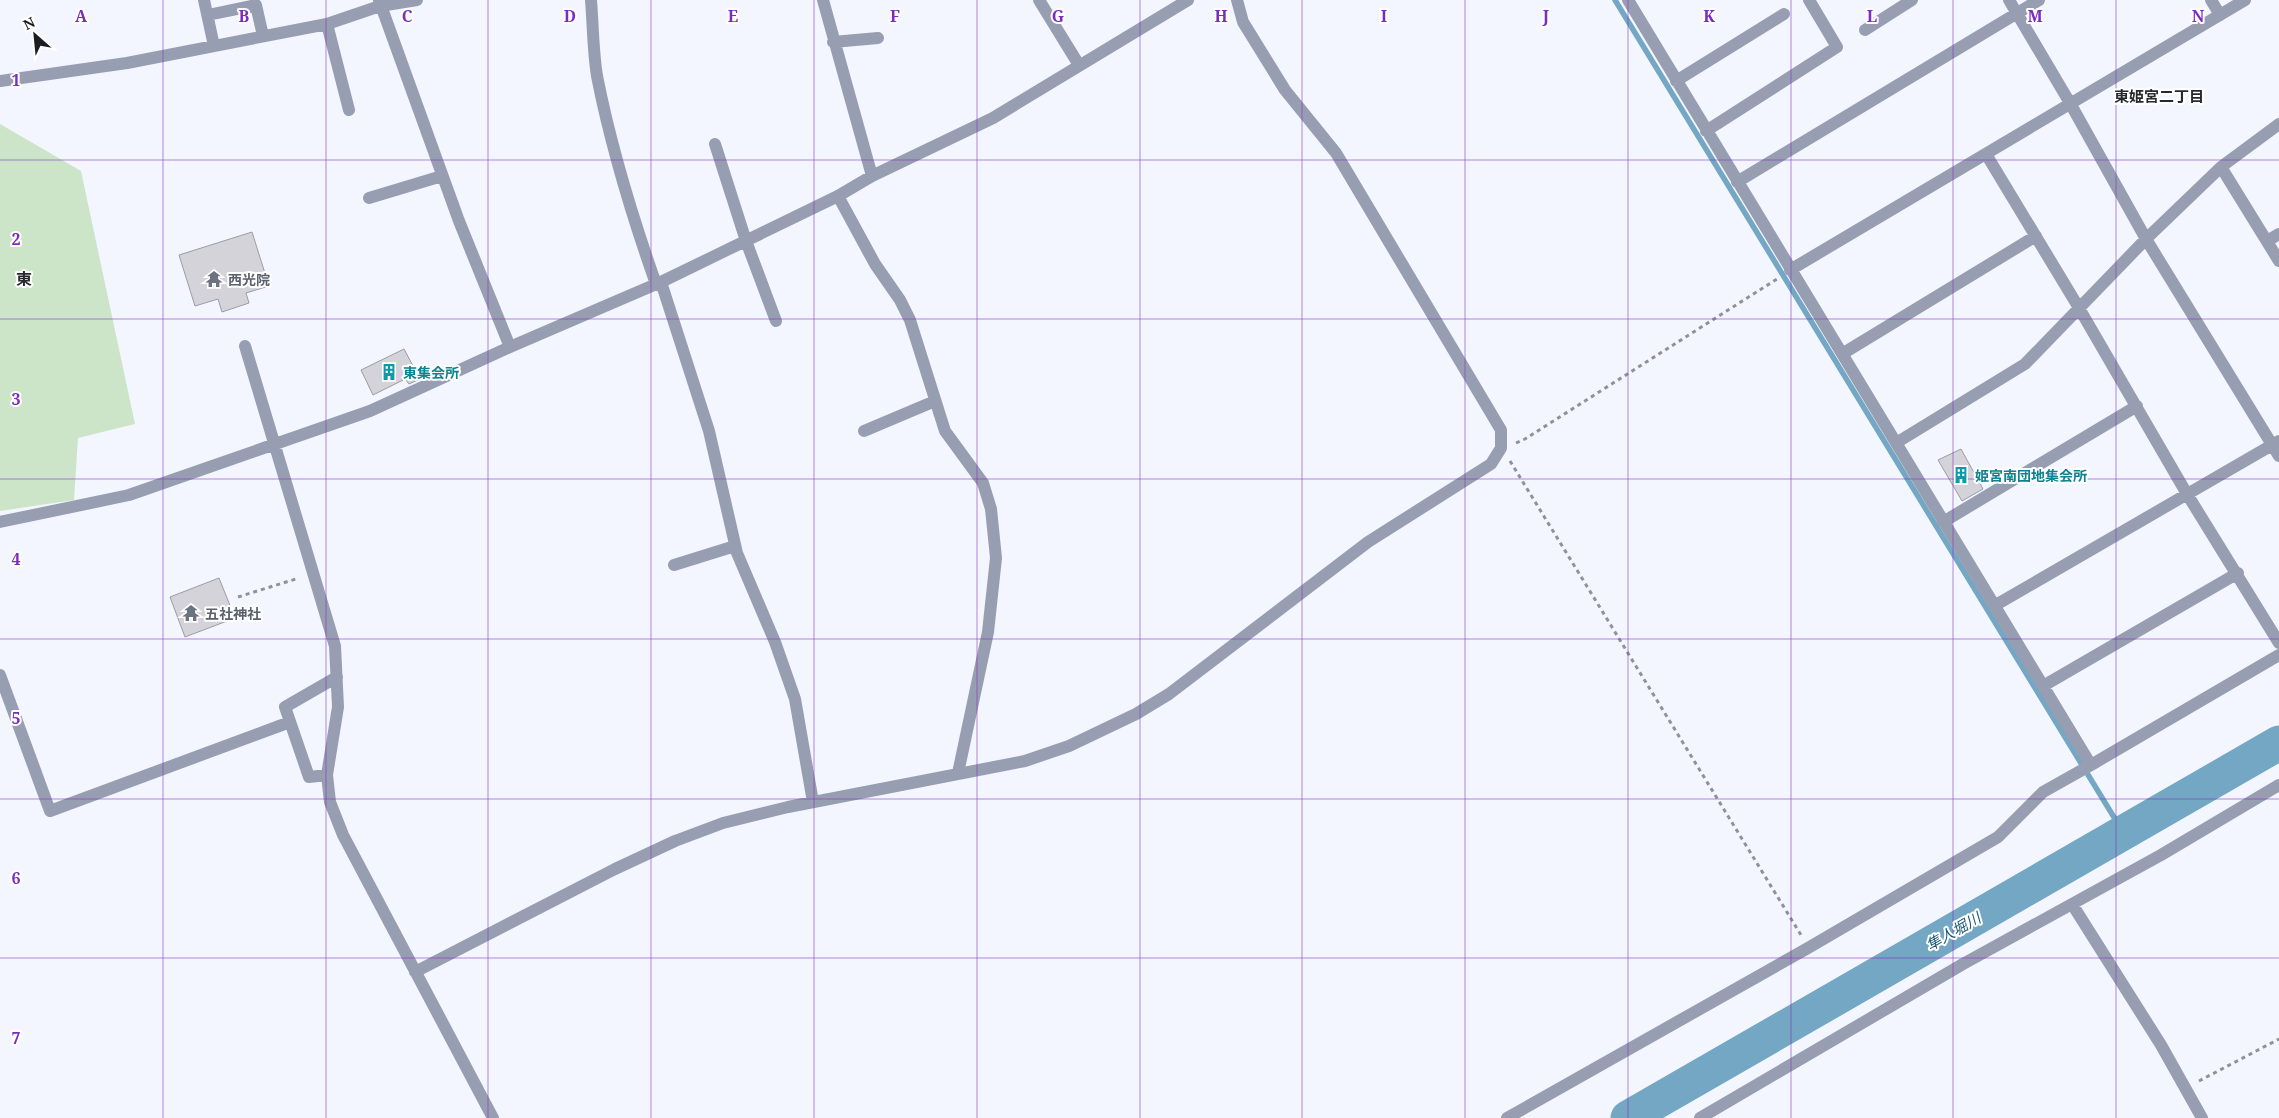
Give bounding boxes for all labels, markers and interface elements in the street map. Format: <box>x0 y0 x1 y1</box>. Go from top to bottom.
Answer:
text: A <box>75 5 88 27</box>
text: B <box>239 5 250 27</box>
text: C <box>402 5 413 27</box>
text: D <box>564 5 576 27</box>
text: E <box>728 5 738 27</box>
text: F <box>890 5 900 27</box>
text: G <box>1052 5 1064 27</box>
text: H <box>1214 5 1228 27</box>
text: I <box>1381 5 1387 27</box>
text: J <box>1542 5 1550 27</box>
text: K <box>1703 5 1715 27</box>
text: L <box>1867 5 1877 27</box>
text: M <box>2027 5 2043 27</box>
text: N <box>2192 5 2205 27</box>
north arrow <box>10 10 60 60</box>
text: N <box>20 12 38 34</box>
text: 1 <box>11 69 21 91</box>
district label: 東姫宮二丁目 <box>2114 86 2204 106</box>
text: 2 <box>11 228 21 250</box>
district label: 東 <box>16 268 32 290</box>
temple icon: 西光院 <box>204 269 224 289</box>
place label: 西光院 <box>228 270 270 289</box>
building icon: 東集会所 <box>379 362 399 382</box>
place label: 東集会所 <box>403 363 459 382</box>
text: 3 <box>11 388 21 410</box>
building icon: 姫宮南団地集会所 <box>1951 465 1971 485</box>
place label: 姫宮南団地集会所 <box>1975 466 2087 485</box>
text: 4 <box>11 548 21 570</box>
temple icon: 五社神社 <box>181 603 201 623</box>
place label: 五社神社 <box>205 604 261 623</box>
text: 5 <box>11 707 21 729</box>
text: 6 <box>11 867 21 889</box>
water label: 隼人堀川 <box>1922 906 1986 955</box>
text: 7 <box>11 1027 21 1049</box>

